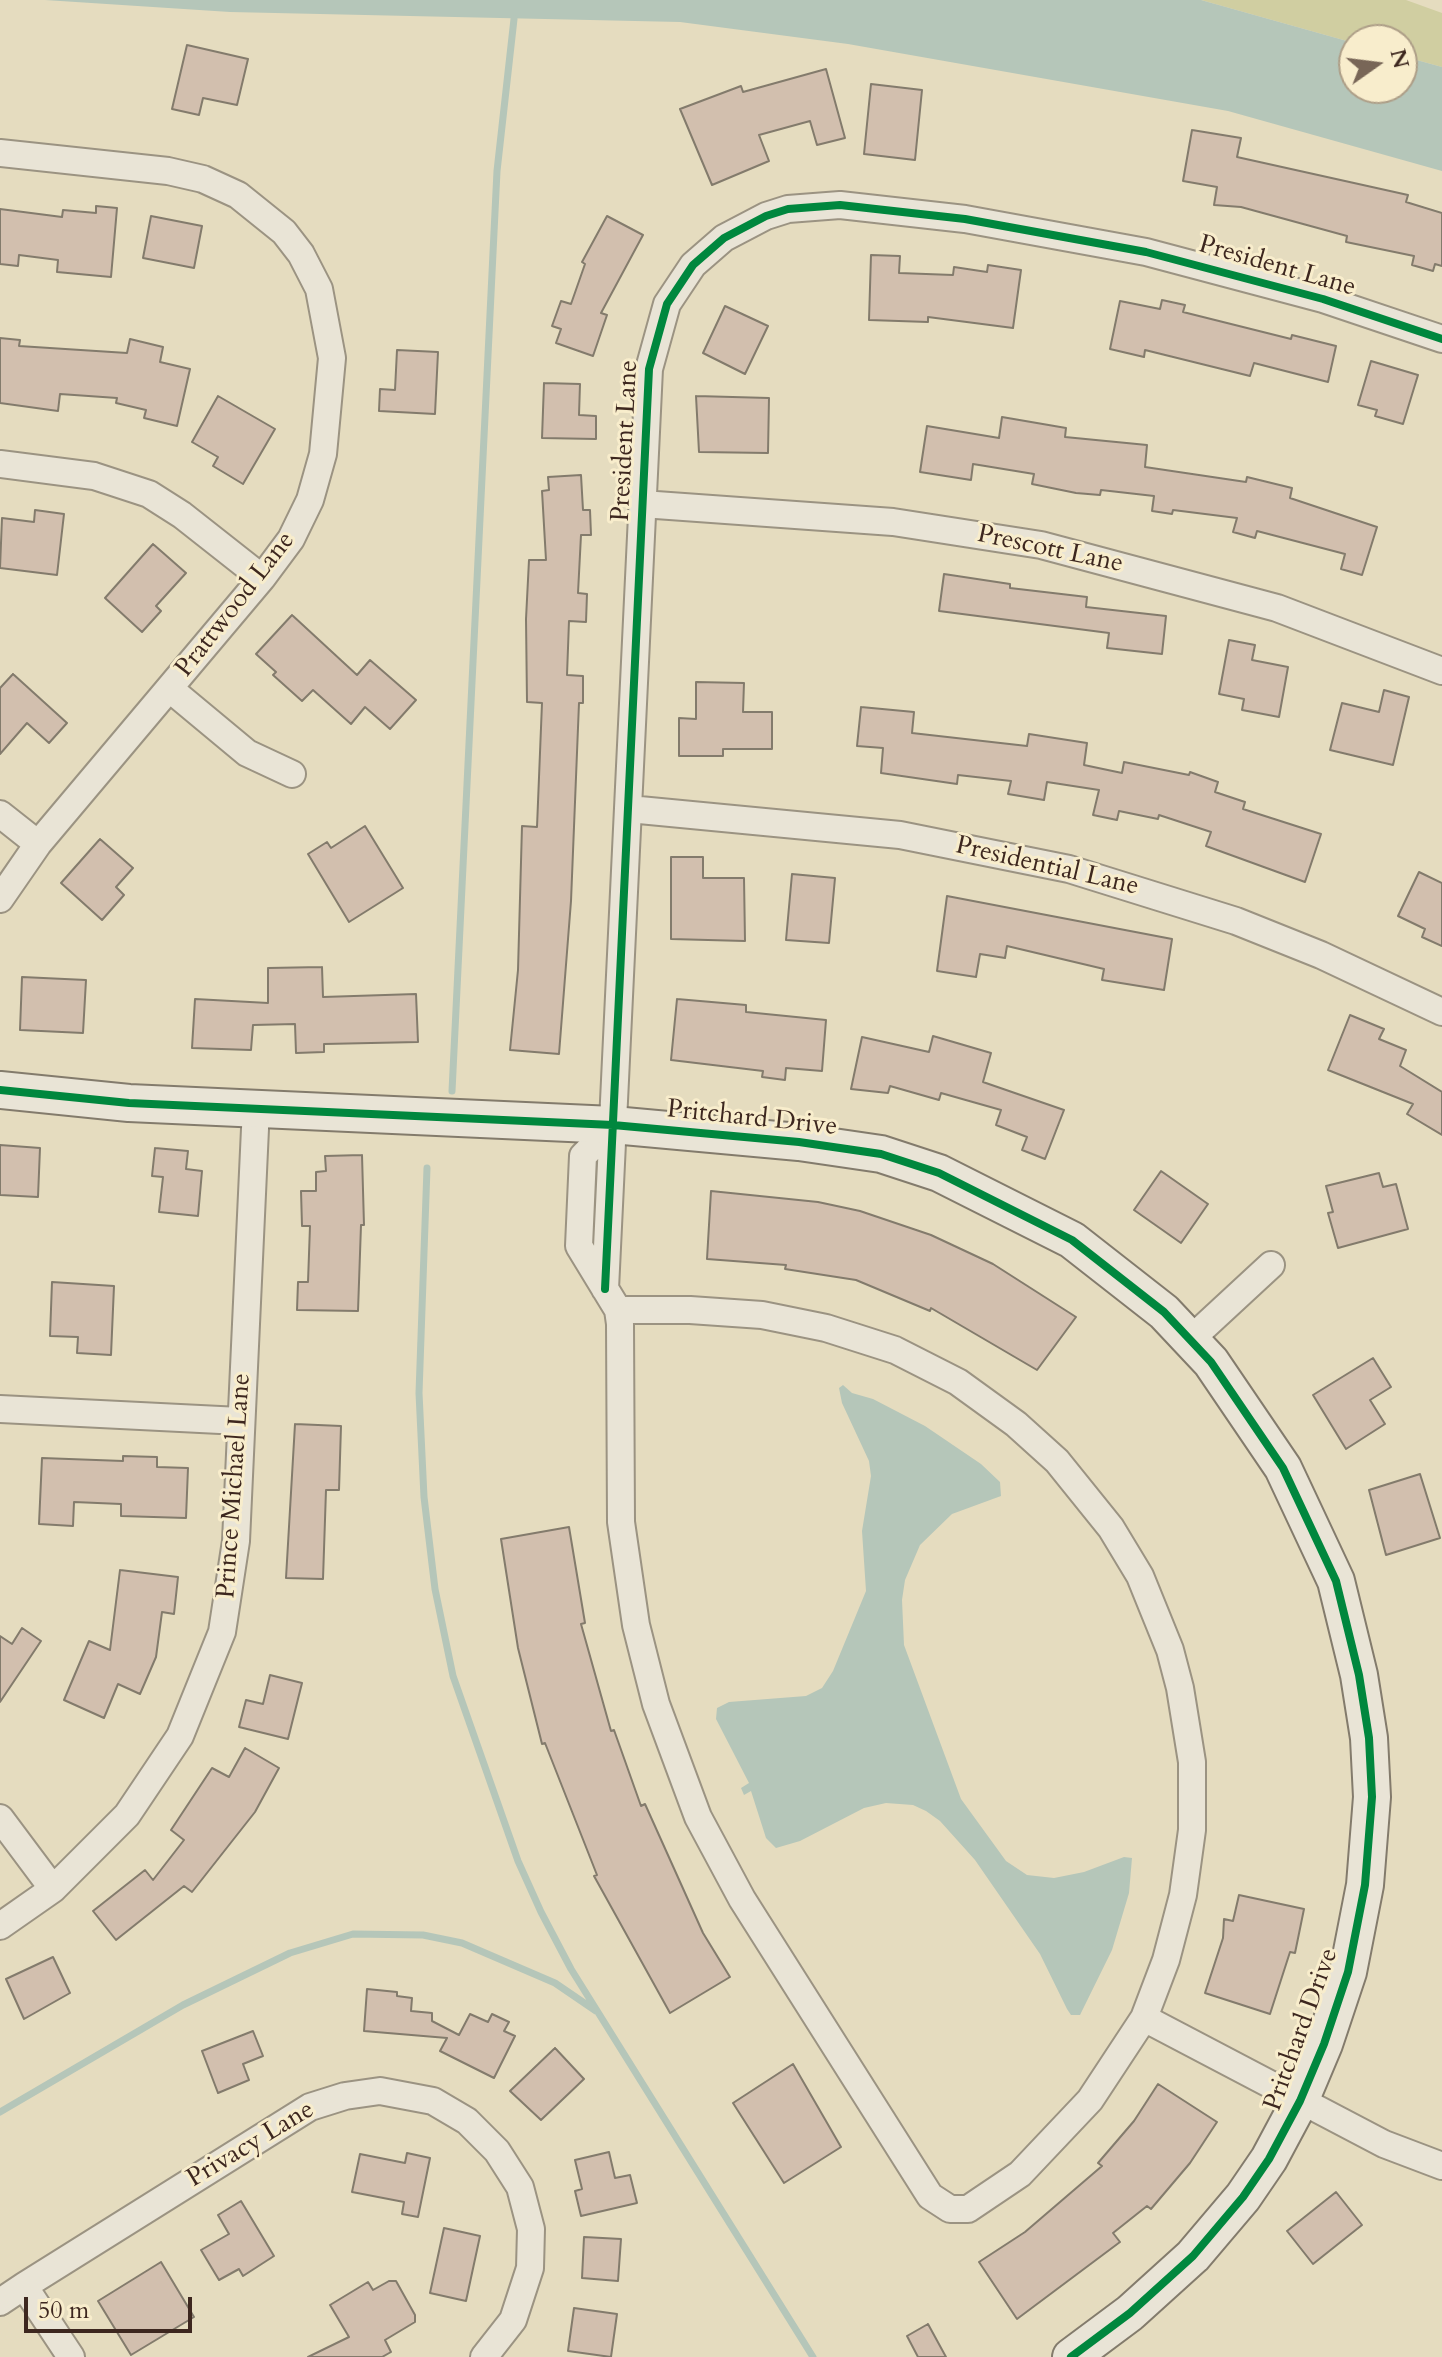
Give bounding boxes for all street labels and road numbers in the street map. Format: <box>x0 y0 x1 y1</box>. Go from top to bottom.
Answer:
street label: President Lane <box>1195 230 1359 304</box>
street label: President Lane <box>606 359 646 523</box>
street label: Prescott Lane <box>974 519 1126 581</box>
street label: Prattwood Lane <box>170 526 302 684</box>
street label: Presidential Lane <box>952 831 1142 903</box>
street label: Pritchard Drive <box>665 1095 839 1143</box>
street label: Prince Michael Lane <box>212 1372 258 1600</box>
street label: Pritchard Drive <box>1258 1944 1346 2116</box>
street label: Privacy Lane <box>182 2095 320 2195</box>

